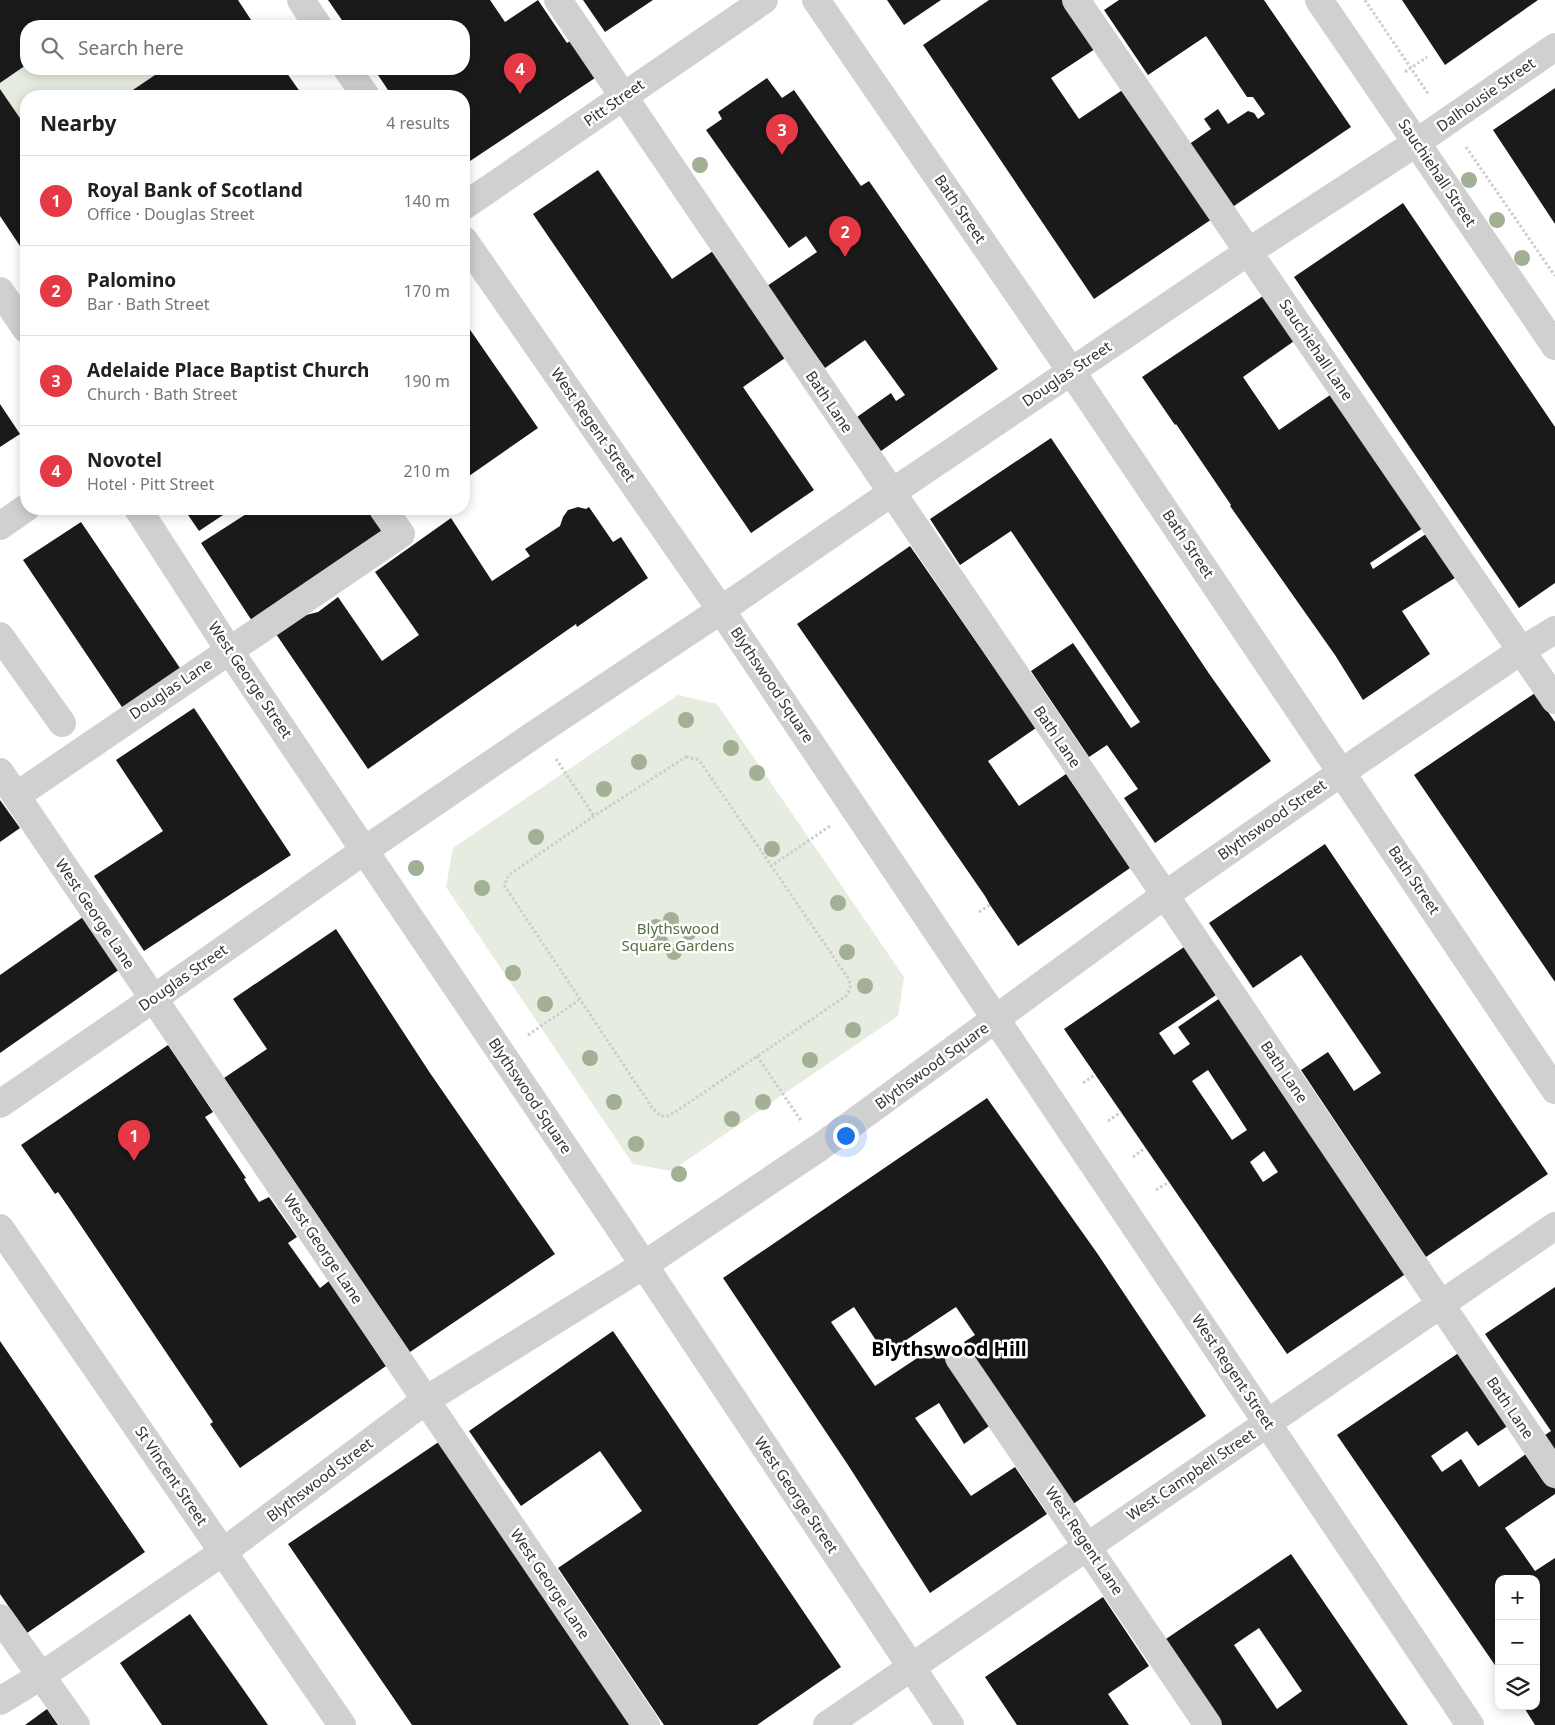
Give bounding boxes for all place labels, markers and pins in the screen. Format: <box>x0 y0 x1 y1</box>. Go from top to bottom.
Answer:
pin: 4 <box>504 53 536 94</box>
pin: 3 <box>766 114 798 155</box>
pin: 2 <box>829 216 861 257</box>
pin: 1 <box>118 1120 150 1161</box>

